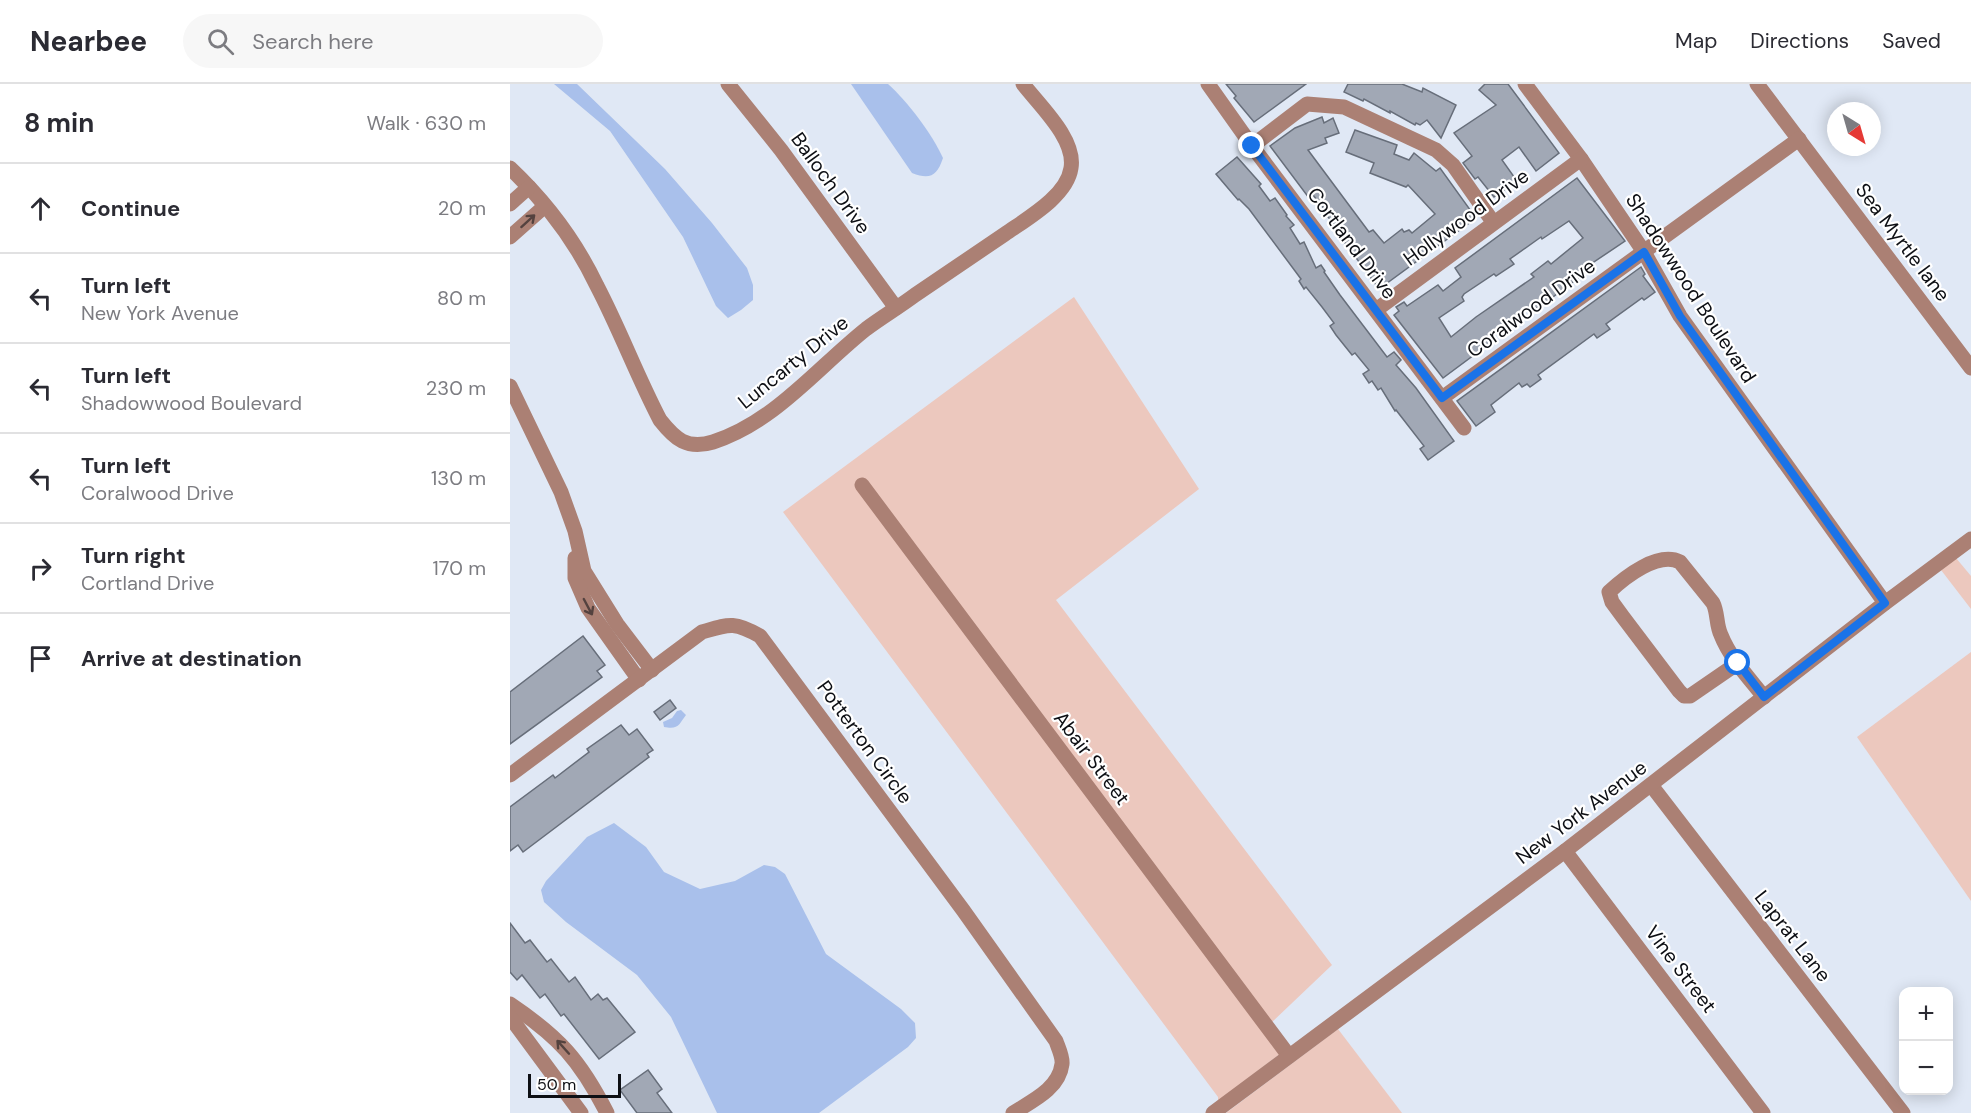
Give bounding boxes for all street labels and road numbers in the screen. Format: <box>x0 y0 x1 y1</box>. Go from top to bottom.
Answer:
street label: Balloch Drive <box>785 127 877 239</box>
street label: Hollywood Drive <box>1398 163 1534 271</box>
street label: Sea Myrtle lane <box>1850 178 1956 306</box>
street label: Cortland Drive <box>1301 182 1403 304</box>
street label: Shadowwood Boulevard <box>1620 188 1762 388</box>
street label: Coralwood Drive <box>1462 253 1600 363</box>
street label: Luncarty Drive <box>732 309 854 415</box>
street label: Potterton Circle <box>811 675 919 809</box>
street label: Abair Street <box>1048 706 1136 810</box>
street label: New York Avenue <box>1510 754 1652 870</box>
street label: Laprat Lane <box>1749 885 1837 987</box>
street label: Vine Street <box>1640 920 1722 1018</box>

